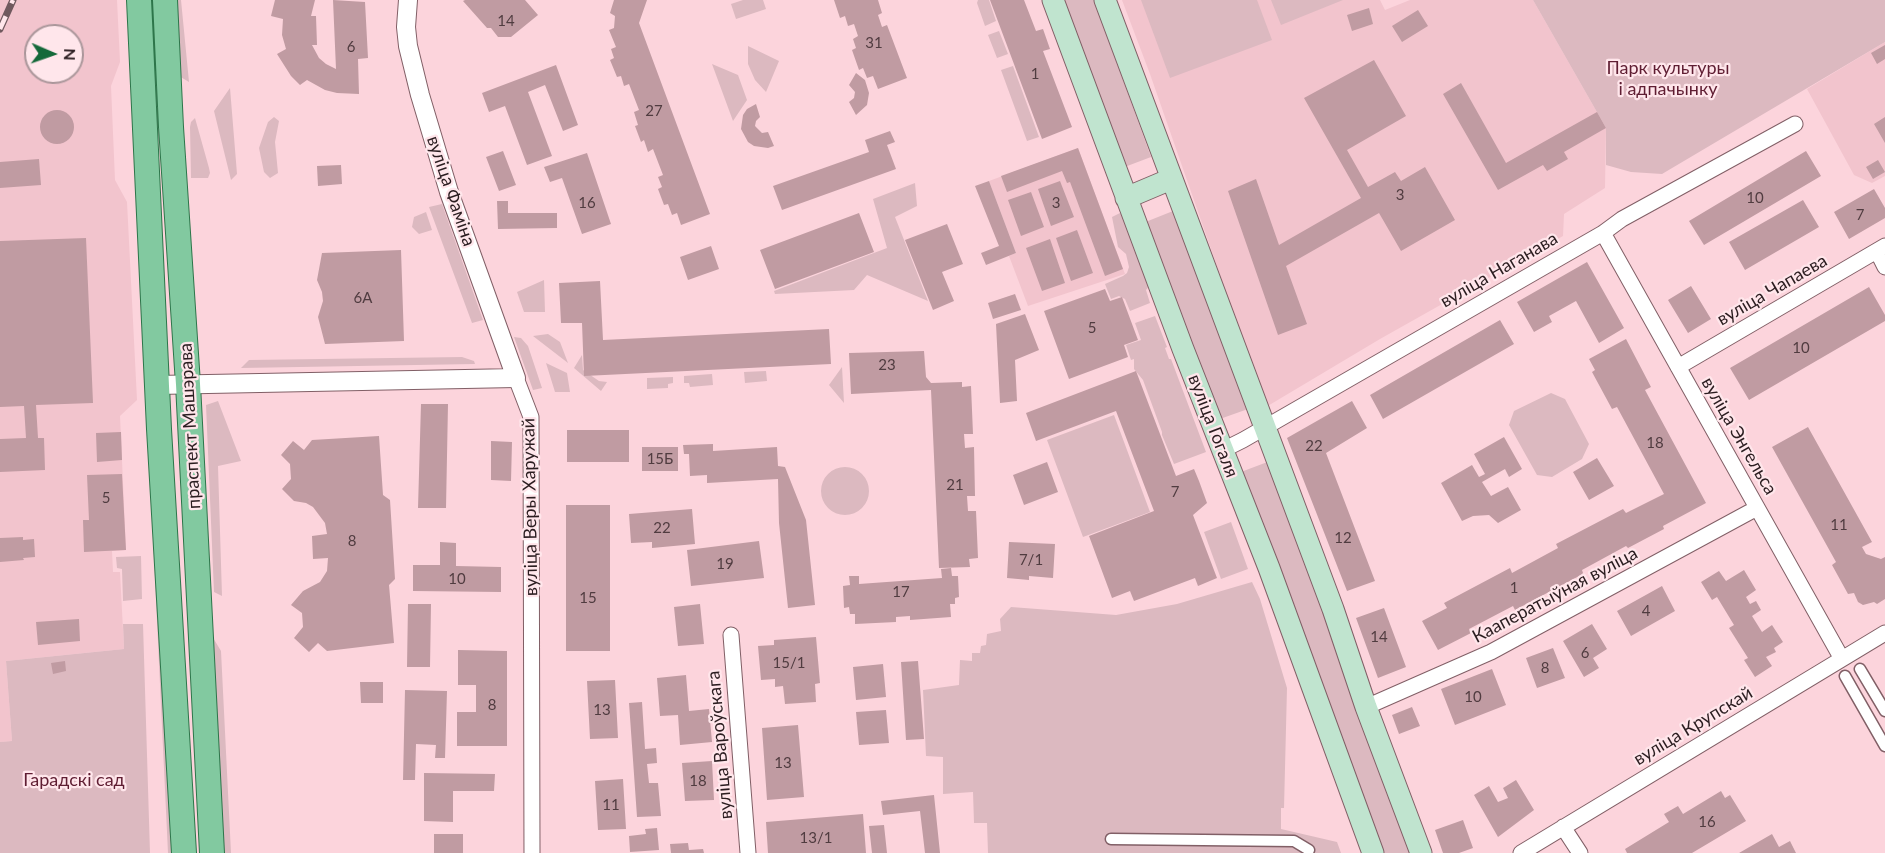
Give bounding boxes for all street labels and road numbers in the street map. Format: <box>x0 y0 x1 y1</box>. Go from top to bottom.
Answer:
street label: вуліца Фаміна <box>422 133 480 249</box>
street label: вуліца Наганава <box>1436 228 1562 312</box>
street label: вуліца Чапаева <box>1713 250 1831 330</box>
street label: праспект Машэрава <box>175 342 205 510</box>
street label: вуліца Гогаля <box>1183 371 1243 481</box>
street label: вуліца Энгельса <box>1697 374 1781 498</box>
street label: вуліца Веры Харужай <box>518 418 542 596</box>
street label: Кааператыўная вуліца <box>1469 542 1641 648</box>
street label: вуліца Вароўскага <box>703 670 737 820</box>
street label: вуліца Крупскай <box>1630 682 1756 770</box>

